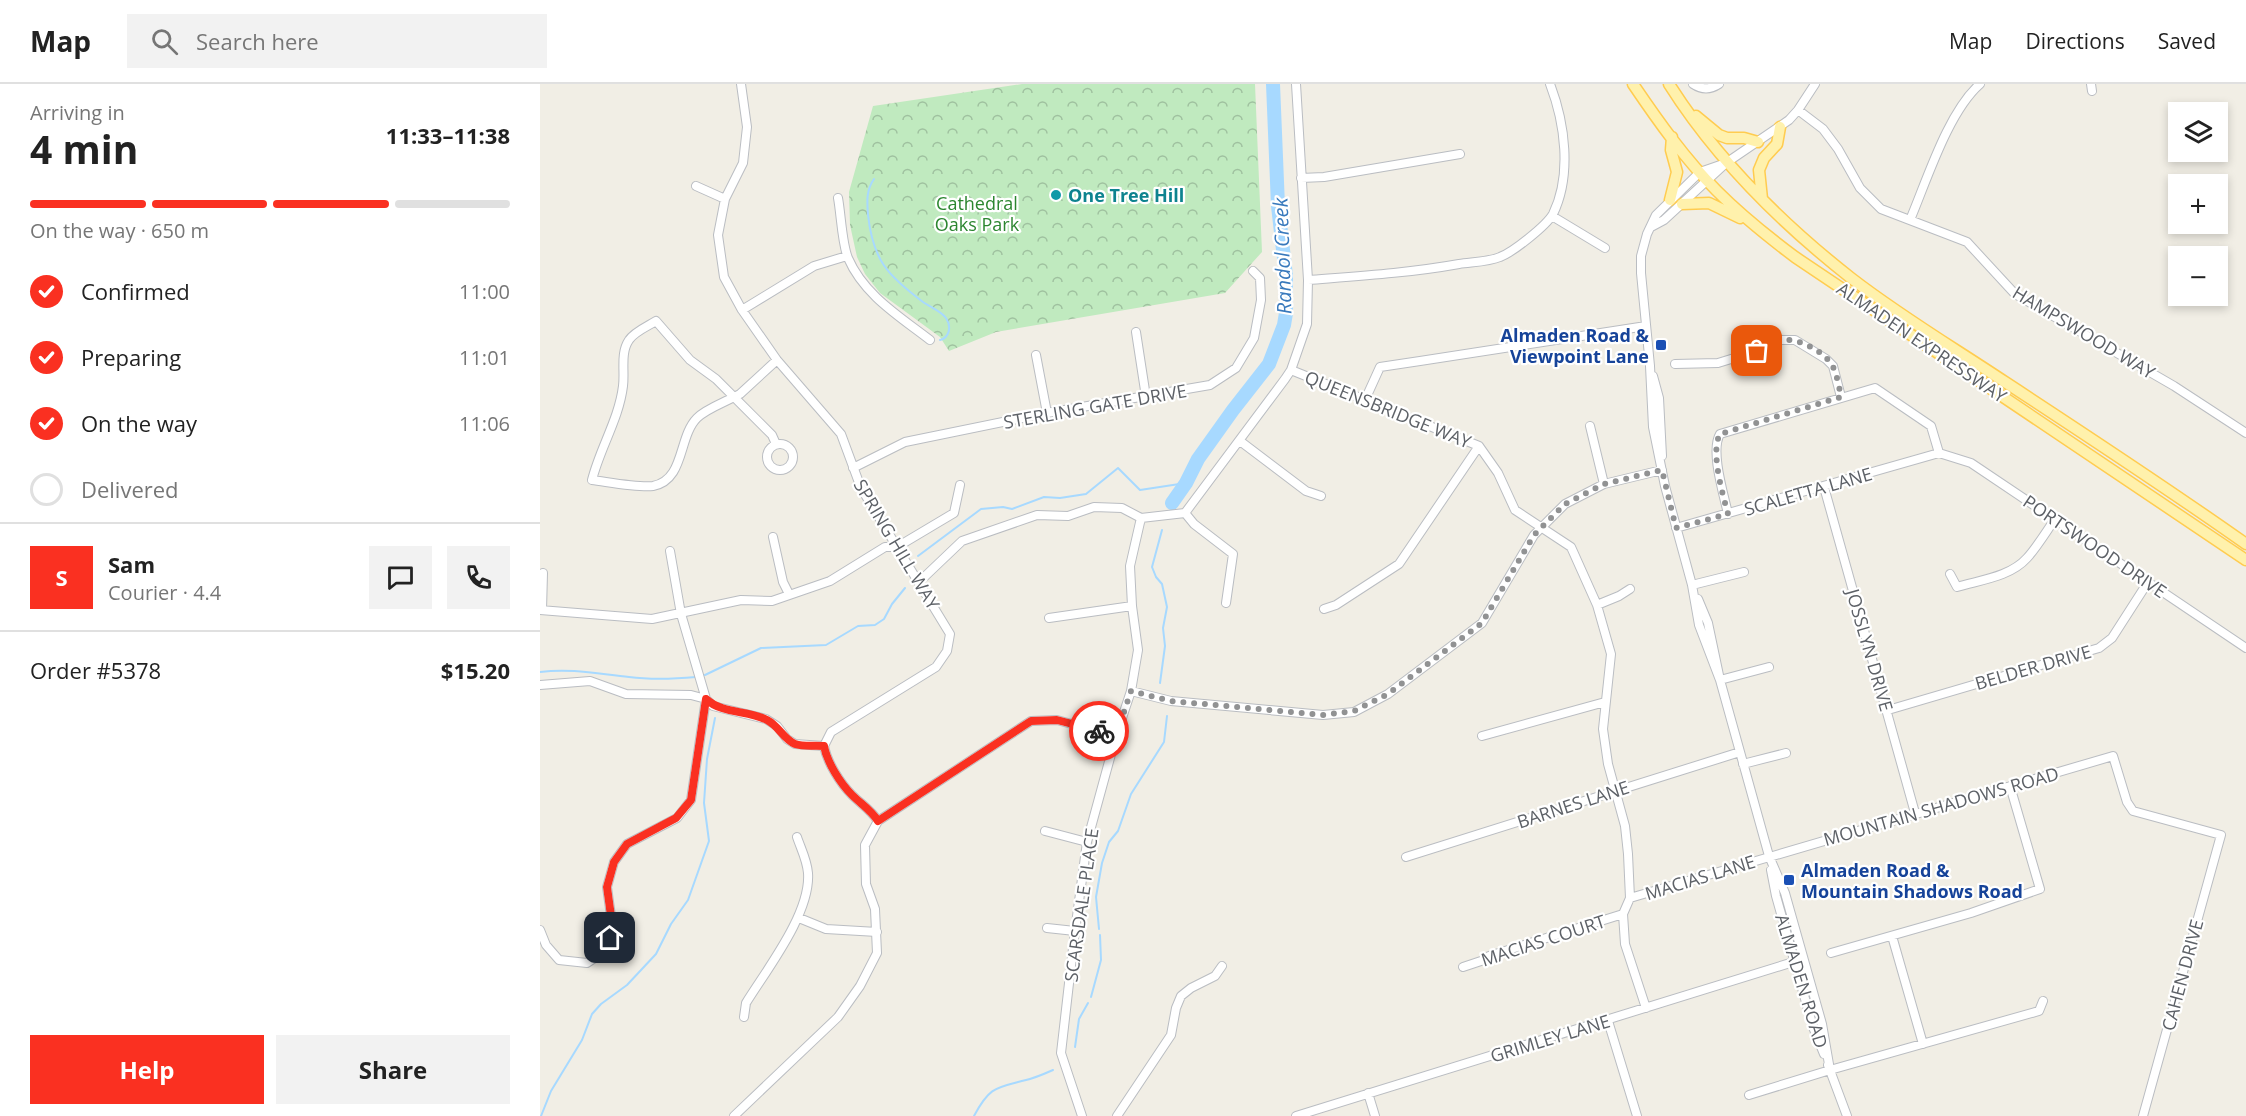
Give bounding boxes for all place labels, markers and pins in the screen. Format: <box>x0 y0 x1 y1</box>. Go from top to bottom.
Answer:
place label: One Tree Hill <box>1068 183 1184 207</box>
marker: One Tree Hill <box>1049 188 1063 202</box>
place label: Almaden Road & Viewpoint Lane <box>1501 323 1649 368</box>
pin <box>1731 325 1782 376</box>
marker: Almaden Road & Viewpoint Lane <box>1654 338 1668 352</box>
place label: Almaden Road & Mountain Shadows Road <box>1801 858 2023 903</box>
marker: Almaden Road & Mountain Shadows Road <box>1782 873 1796 887</box>
pin <box>584 912 635 963</box>

